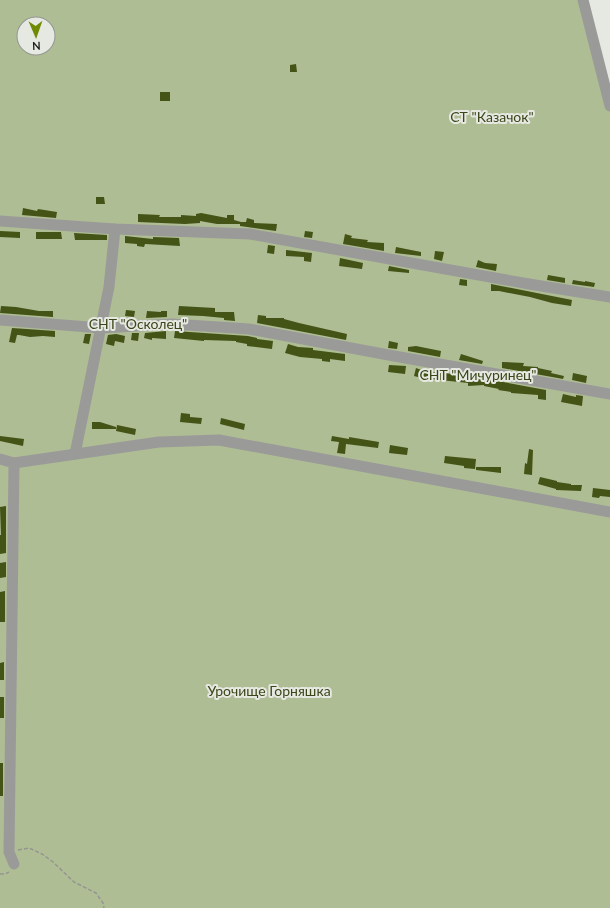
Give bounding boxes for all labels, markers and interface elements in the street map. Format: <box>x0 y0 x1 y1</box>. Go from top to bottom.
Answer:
north arrow <box>16 16 56 56</box>
text: N <box>32 40 41 53</box>
park label: СТ "Казачок" <box>450 108 534 125</box>
park label: СНТ "Осколец" <box>89 315 187 332</box>
park label: СНТ "Мичуринец" <box>419 366 537 383</box>
park label: Урочище Горняшка <box>207 682 331 699</box>

